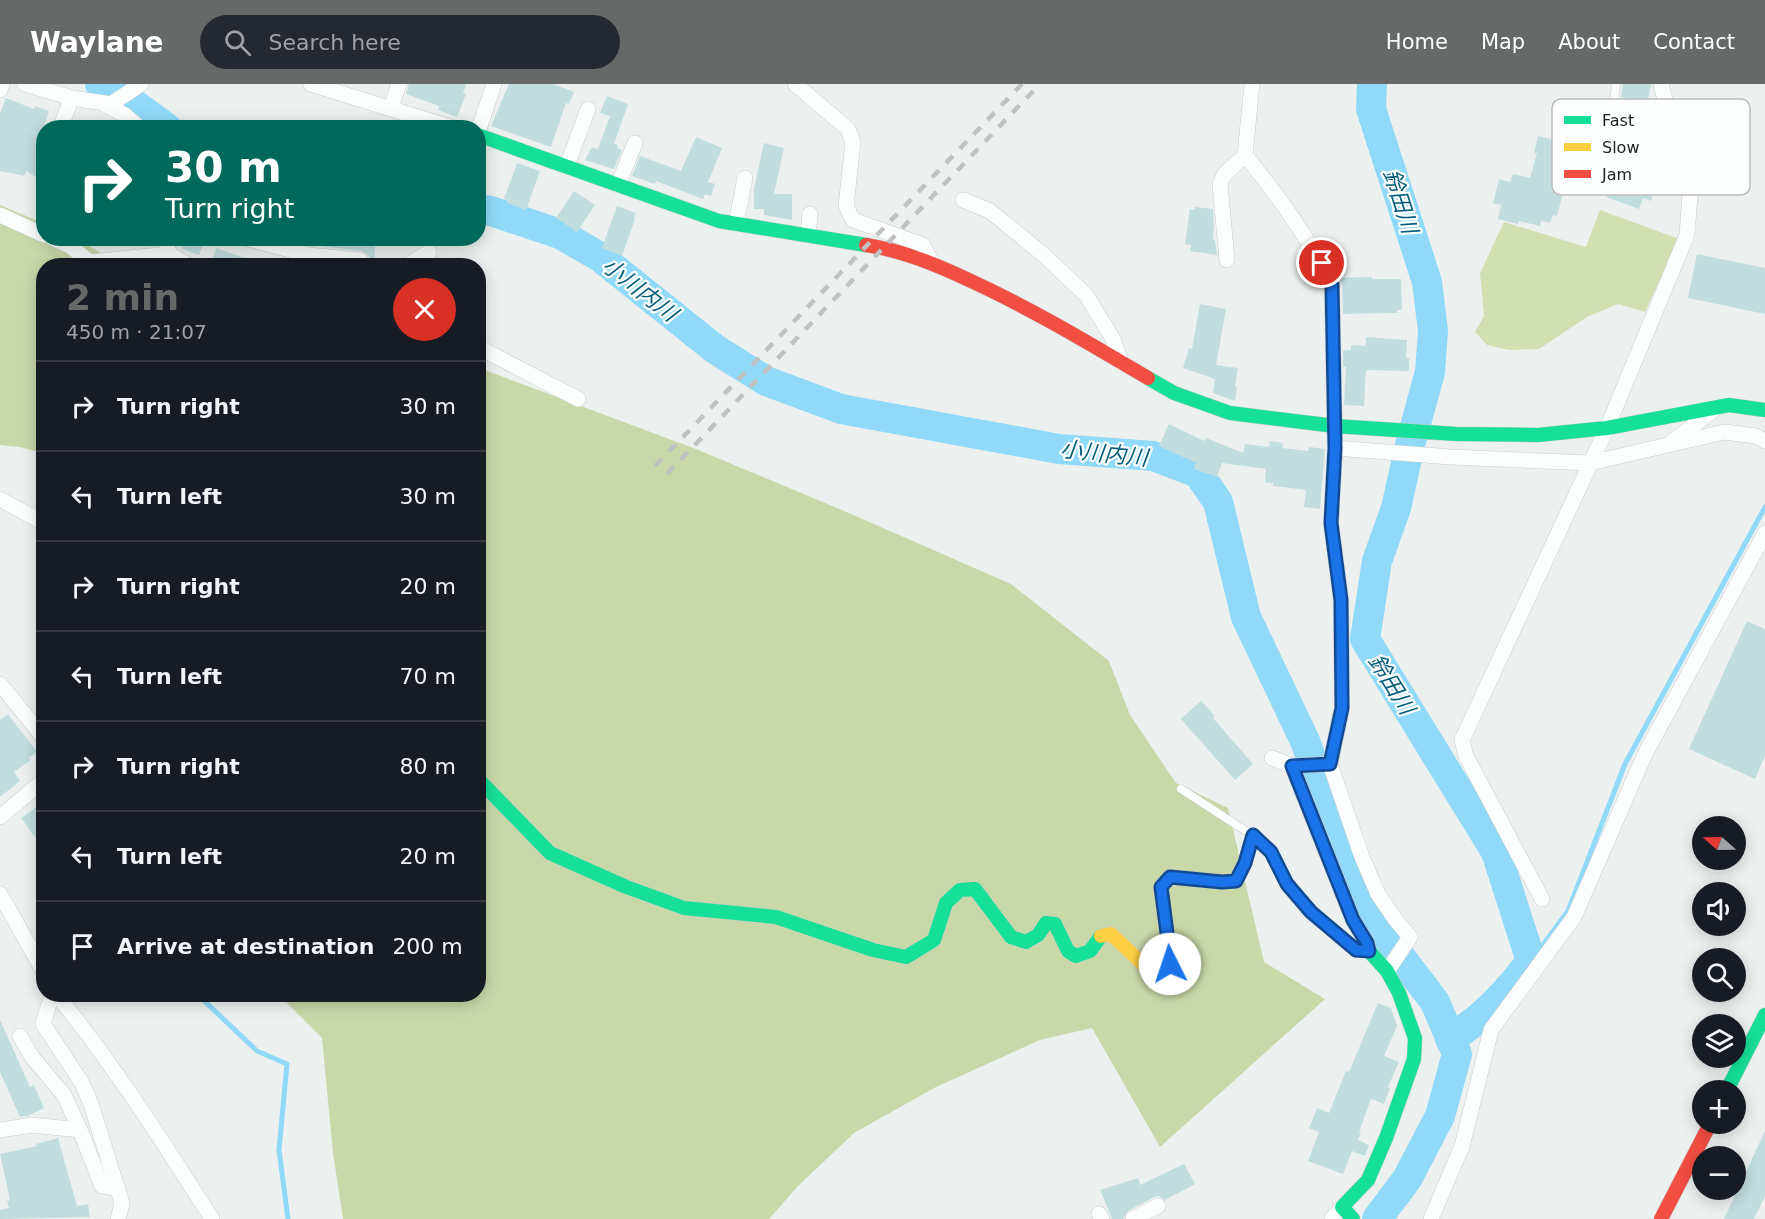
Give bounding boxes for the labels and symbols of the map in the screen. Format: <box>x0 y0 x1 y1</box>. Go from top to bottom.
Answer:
legend <box>1552 99 1750 195</box>
text: Fast <box>1602 111 1634 130</box>
text: Slow <box>1602 138 1639 157</box>
text: Jam <box>1601 165 1632 184</box>
water label: 鈴田川 <box>1378 166 1423 238</box>
pin <box>1296 237 1347 288</box>
water label: 小川内川 <box>597 252 684 328</box>
water label: 小川内川 <box>1059 436 1151 471</box>
water label: 鈴田川 <box>1363 650 1421 721</box>
north arrow <box>1692 816 1746 870</box>
position arrow <box>1138 932 1202 996</box>

